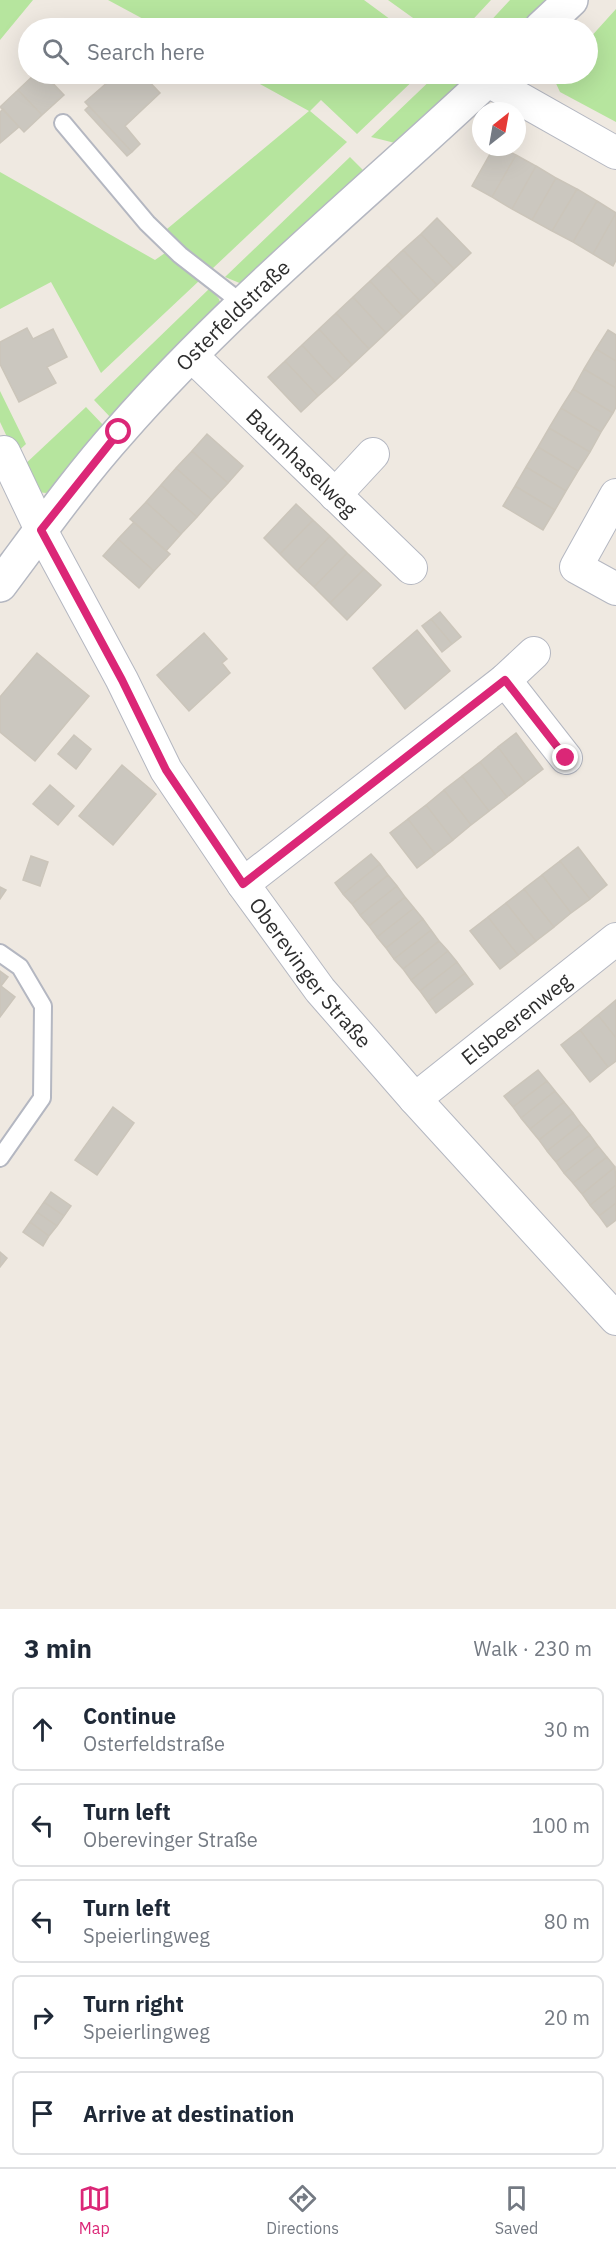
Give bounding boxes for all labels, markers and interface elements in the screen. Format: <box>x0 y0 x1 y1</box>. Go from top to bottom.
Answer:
search box <box>18 18 598 84</box>
icon: search <box>39 35 72 68</box>
text: Search here <box>87 37 205 66</box>
north arrow <box>472 102 526 156</box>
street label: Osterfeldstraße <box>169 253 296 377</box>
street label: Baumhaselweg <box>240 402 364 523</box>
route start <box>105 418 131 444</box>
route end <box>552 744 578 770</box>
street label: Oberevinger Straße <box>243 892 378 1054</box>
street label: Elsbeerenweg <box>455 966 577 1071</box>
text: 3 min <box>24 1631 92 1665</box>
text: Walk · 230 m <box>474 1635 592 1662</box>
text: Continue <box>83 1701 176 1730</box>
icon: ahead <box>26 1713 59 1746</box>
text: 30 m <box>544 1716 590 1743</box>
text: Osterfeldstraße <box>83 1730 225 1757</box>
text: Turn left <box>83 1797 171 1826</box>
icon: left <box>26 1809 59 1842</box>
text: 100 m <box>532 1812 590 1839</box>
text: Oberevinger Straße <box>83 1826 258 1853</box>
text: Turn left <box>83 1893 171 1922</box>
icon: left <box>26 1905 59 1938</box>
text: 80 m <box>544 1908 590 1935</box>
text: Speierlingweg <box>83 1922 210 1949</box>
text: Turn right <box>83 1989 184 2018</box>
icon: right <box>26 2001 59 2034</box>
text: 20 m <box>544 2004 590 2031</box>
text: Speierlingweg <box>83 2018 210 2045</box>
icon: arrive <box>26 2097 59 2130</box>
text: Arrive at destination <box>83 2099 294 2128</box>
tab: Map <box>78 2182 111 2238</box>
tab: Directions <box>266 2182 339 2238</box>
tab: Saved <box>495 2182 538 2238</box>

